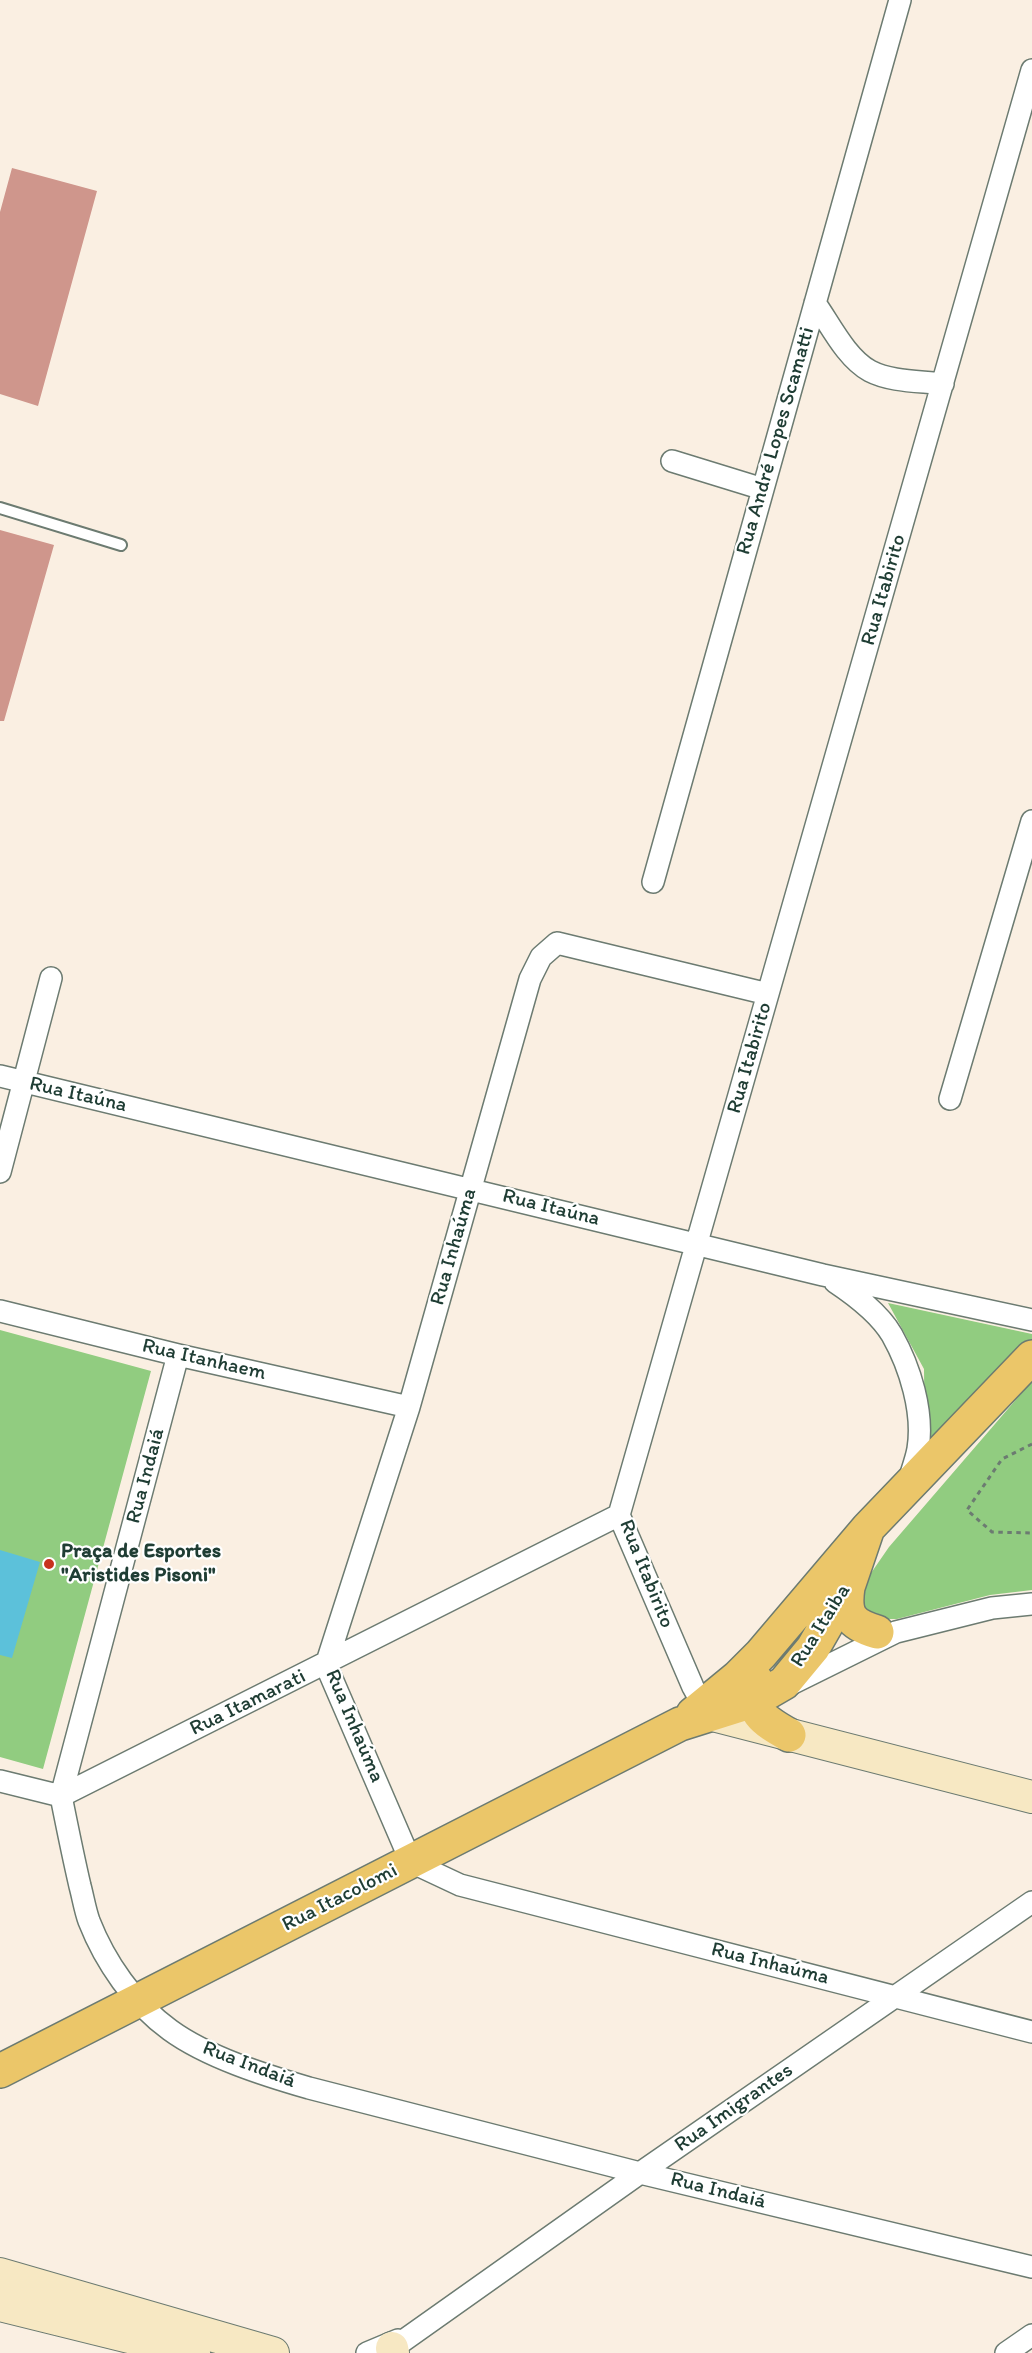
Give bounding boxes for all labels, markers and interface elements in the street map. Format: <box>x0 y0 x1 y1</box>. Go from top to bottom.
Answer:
street label: Rua André Lopes Scamatti <box>731 324 821 558</box>
street label: Rua Itabirito <box>856 531 912 649</box>
street label: Rua Itabirito <box>722 999 778 1117</box>
street label: Rua Itaúna <box>27 1072 129 1118</box>
street label: Rua Itaúna <box>500 1184 602 1232</box>
street label: Rua Inhaúma <box>425 1186 483 1308</box>
street label: Rua Itanhaem <box>140 1333 268 1387</box>
street label: Rua Indaiá <box>121 1426 171 1526</box>
street label: Rua Itabirito <box>613 1516 679 1632</box>
place label: Praça de Esportes "Aristides Pisoni" <box>61 1539 221 1589</box>
marker: Praça de Esportes "Aristides Pisoni" <box>42 1557 56 1571</box>
street label: Rua Itaiba <box>786 1580 856 1672</box>
street label: Rua Itamarati <box>186 1664 310 1742</box>
street label: Rua Inhaúma <box>319 1666 389 1786</box>
street label: Rua Itacolomi <box>278 1858 402 1938</box>
street label: Rua Inhaúma <box>709 1937 831 1991</box>
street label: Rua Indaiá <box>199 2036 299 2094</box>
street label: Rua Imigrantes <box>670 2058 798 2158</box>
street label: Rua Indaiá <box>668 2167 768 2215</box>

